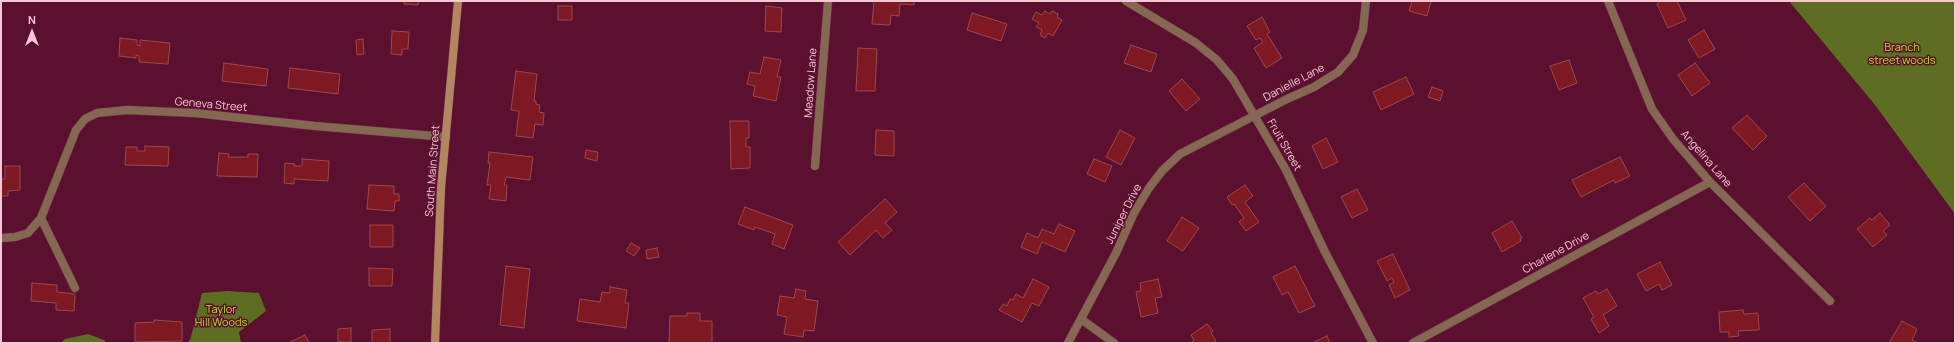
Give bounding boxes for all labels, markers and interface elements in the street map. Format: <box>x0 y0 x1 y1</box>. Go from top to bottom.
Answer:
north arrow <box>12 12 52 52</box>
text: N <box>28 12 36 27</box>
park label: Branch street woods <box>1868 41 1936 67</box>
street label: Meadow Lane <box>802 48 820 118</box>
street label: Danielle Lane <box>1261 61 1327 105</box>
street label: Geneva Street <box>174 95 248 115</box>
street label: Fruit Street <box>1264 117 1304 173</box>
street label: South Main Street <box>423 125 443 217</box>
street label: Angelina Lane <box>1678 128 1734 190</box>
street label: Juniper Drive <box>1103 182 1145 246</box>
street label: Charlene Drive <box>1520 229 1592 277</box>
park label: Taylor Hill Woods <box>195 303 247 329</box>

